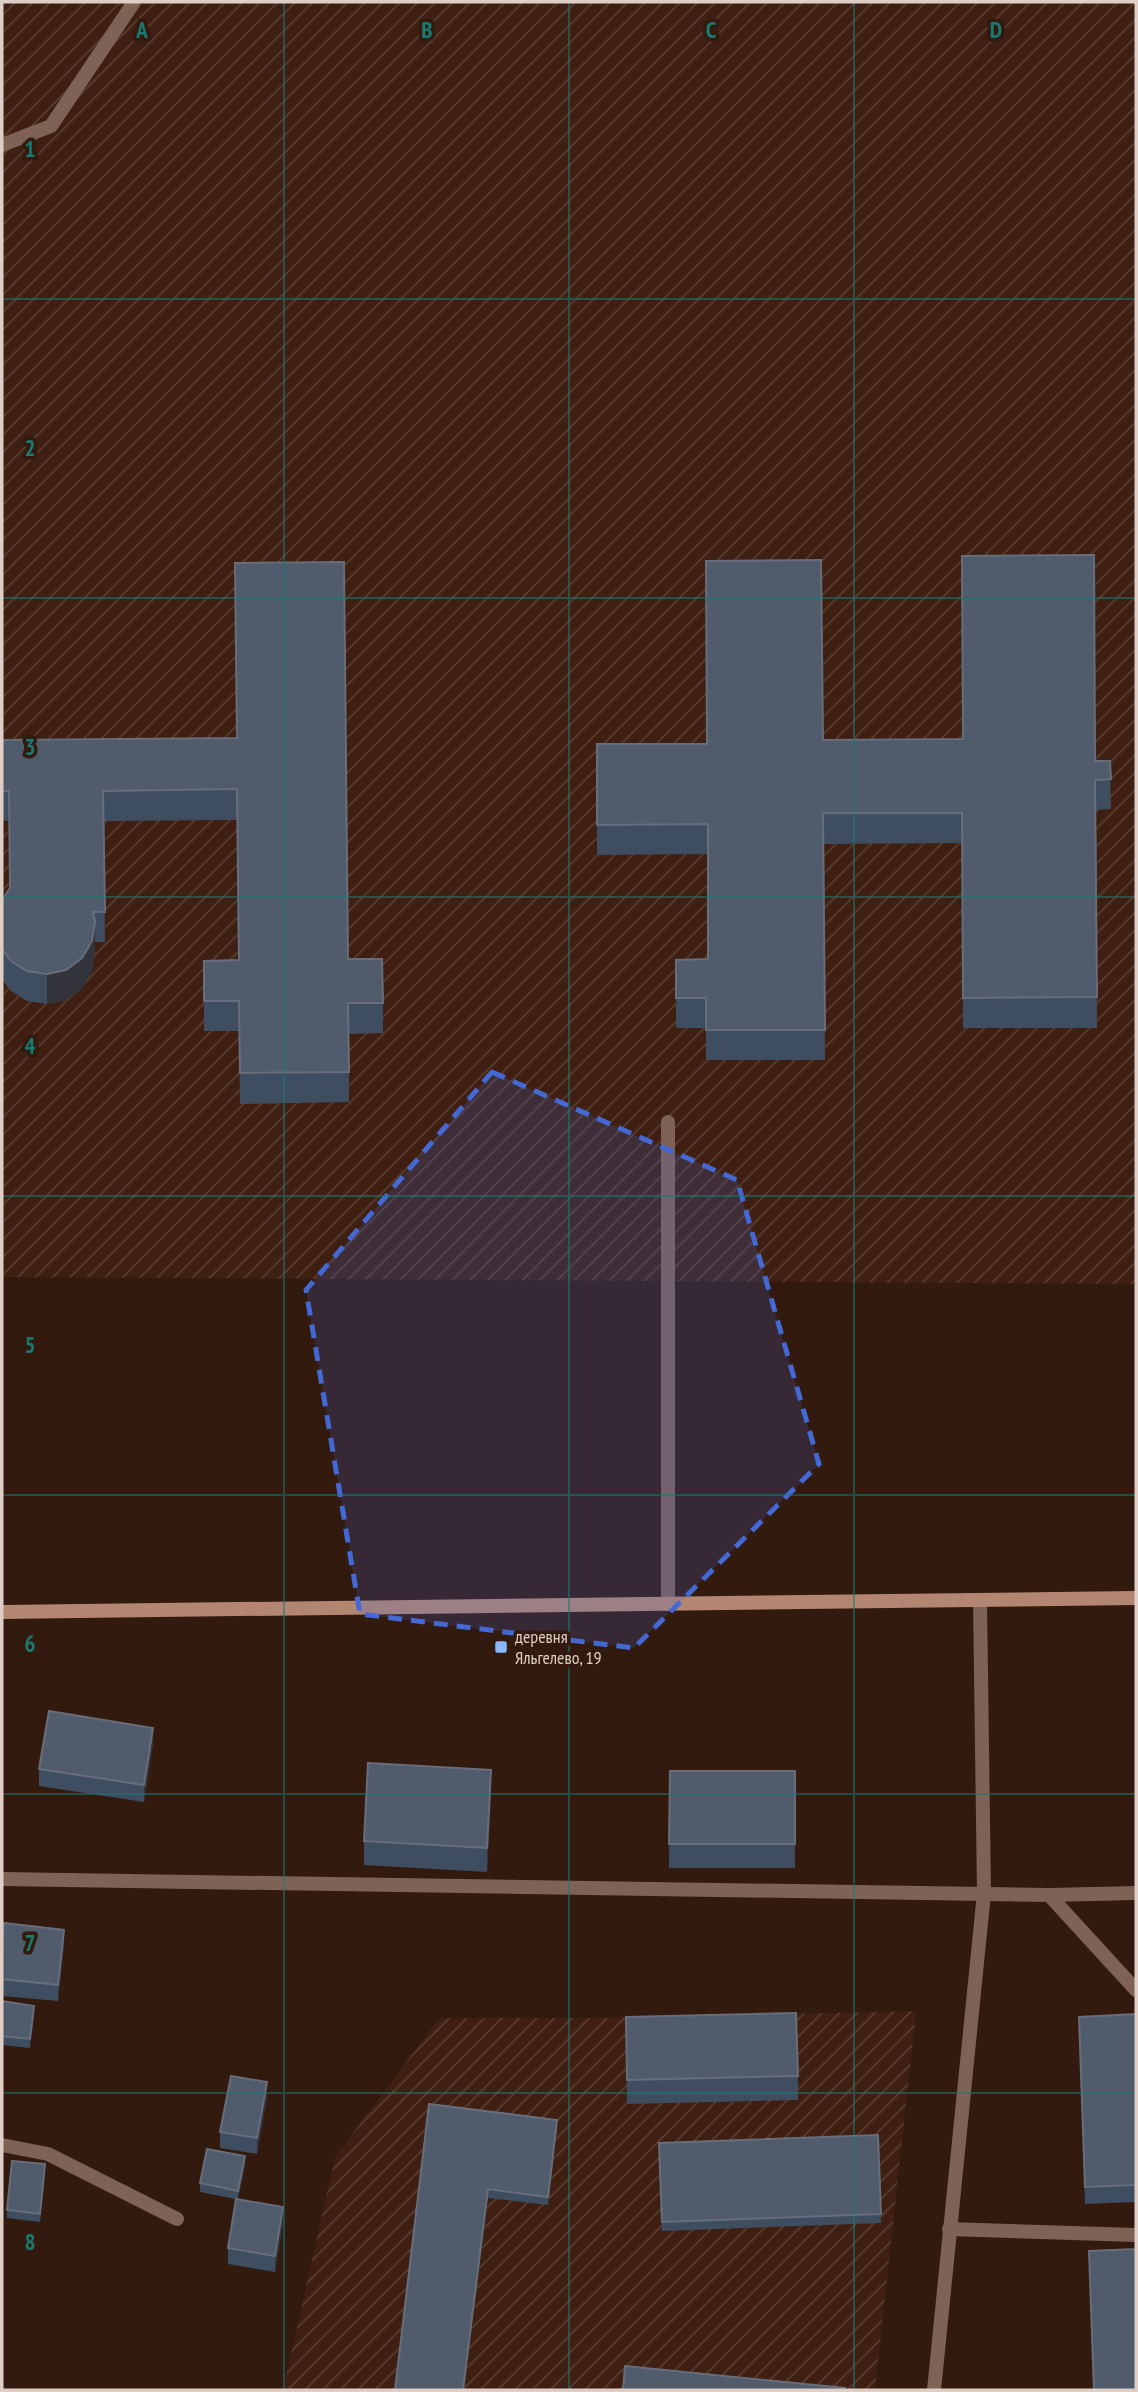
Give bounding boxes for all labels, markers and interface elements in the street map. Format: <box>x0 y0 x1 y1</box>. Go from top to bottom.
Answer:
text: A <box>135 15 148 44</box>
text: B <box>421 15 433 44</box>
text: C <box>706 15 717 44</box>
text: D <box>990 15 1002 44</box>
text: 1 <box>25 134 36 163</box>
text: 2 <box>25 433 36 462</box>
text: 3 <box>25 732 36 761</box>
text: 4 <box>25 1031 36 1060</box>
text: 5 <box>25 1330 36 1359</box>
place label: деревня Яльгелево, 19 <box>515 1625 602 1669</box>
text: 6 <box>25 1629 36 1658</box>
marker: деревня Яльгелево, 19 <box>493 1639 509 1655</box>
text: 7 <box>25 1928 36 1957</box>
text: 8 <box>25 2227 36 2256</box>

